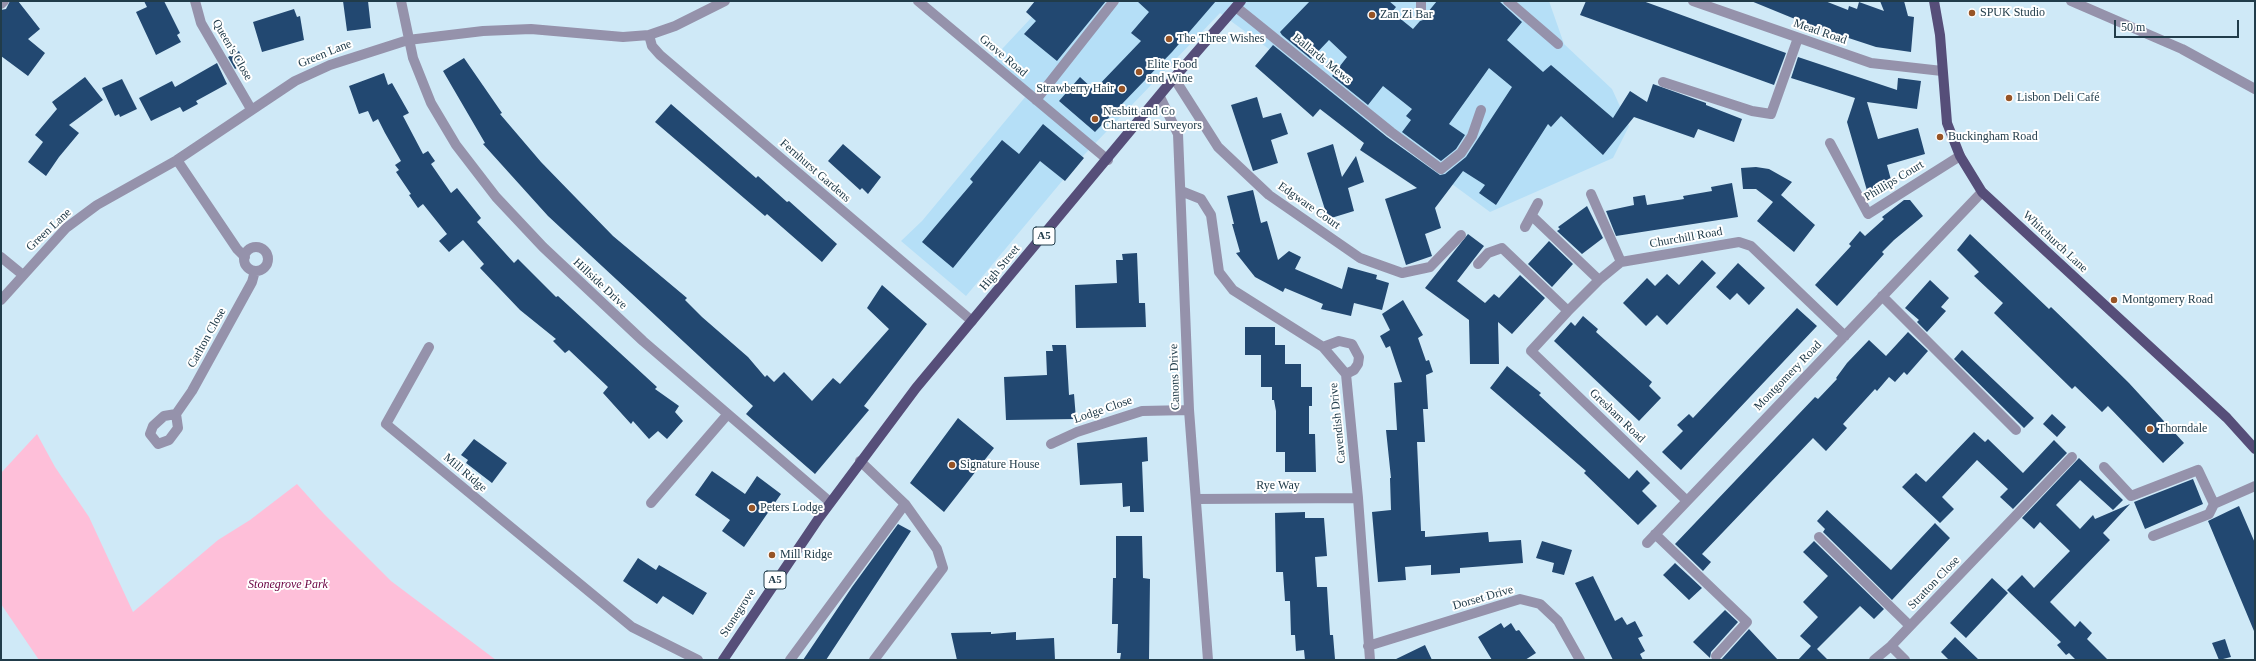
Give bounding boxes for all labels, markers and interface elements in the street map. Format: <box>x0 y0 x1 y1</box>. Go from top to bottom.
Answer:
place label: SPUK Studio <box>1980 6 2045 20</box>
place label: Zan Zi Bar <box>1380 8 1433 22</box>
marker: SPUK Studio <box>1967 8 1977 18</box>
marker: Zan Zi Bar <box>1367 10 1377 20</box>
scale bar <box>2116 12 2241 38</box>
street label: Mead Road <box>1791 16 1849 48</box>
street label: Queen's Close <box>209 17 255 83</box>
text: 50 m <box>2121 20 2145 34</box>
street label: Ballards Mews <box>1289 31 1355 87</box>
street label: Grove Road <box>976 32 1030 80</box>
place label: The Three Wishes <box>1177 32 1264 46</box>
marker: The Three Wishes <box>1164 34 1174 44</box>
street label: Green Lane <box>296 37 354 71</box>
place label: Elite Food and Wine <box>1147 58 1197 86</box>
marker: Elite Food and Wine <box>1134 67 1144 77</box>
place label: Strawberry Hair <box>1036 82 1114 96</box>
marker: Strawberry Hair <box>1117 84 1127 94</box>
place label: Lisbon Deli Café <box>2017 91 2100 105</box>
marker: Lisbon Deli Café <box>2004 93 2014 103</box>
place label: Nesbitt and Co Chartered Surveyors <box>1103 105 1202 133</box>
marker: Nesbitt and Co Chartered Surveyors <box>1090 114 1100 124</box>
place label: Buckingham Road <box>1948 130 2038 144</box>
marker: Buckingham Road <box>1935 132 1945 142</box>
street label: Fernhurst Gardens <box>777 136 853 206</box>
street label: Phillips Court <box>1862 158 1926 204</box>
street label: Edgware Court <box>1275 179 1343 233</box>
street label: Green Lane <box>24 206 74 254</box>
street label: Whitchurch Lane <box>2020 208 2090 276</box>
street label: Churchill Road <box>1648 225 1724 251</box>
road number: A5 <box>1033 227 1055 245</box>
street label: High Street <box>977 242 1023 294</box>
street label: Hillside Drive <box>570 255 630 313</box>
place label: Montgomery Road <box>2122 293 2213 307</box>
marker: Montgomery Road <box>2109 295 2119 305</box>
street label: Carlton Close <box>185 306 229 370</box>
street label: Montgomery Road <box>1751 338 1825 414</box>
street label: Canons Drive <box>1167 344 1183 410</box>
street label: Cavendish Drive <box>1327 382 1349 464</box>
street label: Gresham Road <box>1586 386 1648 446</box>
street label: Lodge Close <box>1072 393 1134 427</box>
place label: Thorndale <box>2158 422 2207 436</box>
marker: Thorndale <box>2145 424 2155 434</box>
street label: Mill Ridge <box>440 451 490 495</box>
place label: Signature House <box>960 458 1040 472</box>
marker: Signature House <box>947 460 957 470</box>
street label: Rye Way <box>1256 479 1300 493</box>
place label: Peters Lodge <box>760 501 823 515</box>
marker: Peters Lodge <box>747 503 757 513</box>
place label: Mill Ridge <box>780 548 832 562</box>
marker: Mill Ridge <box>767 550 777 560</box>
street label: Stratton Close <box>1905 553 1963 613</box>
road number: A5 <box>764 571 786 589</box>
park label: Stonegrove Park <box>248 578 328 592</box>
street label: Dorset Drive <box>1451 582 1515 614</box>
street label: Stonegrove <box>717 586 759 640</box>

